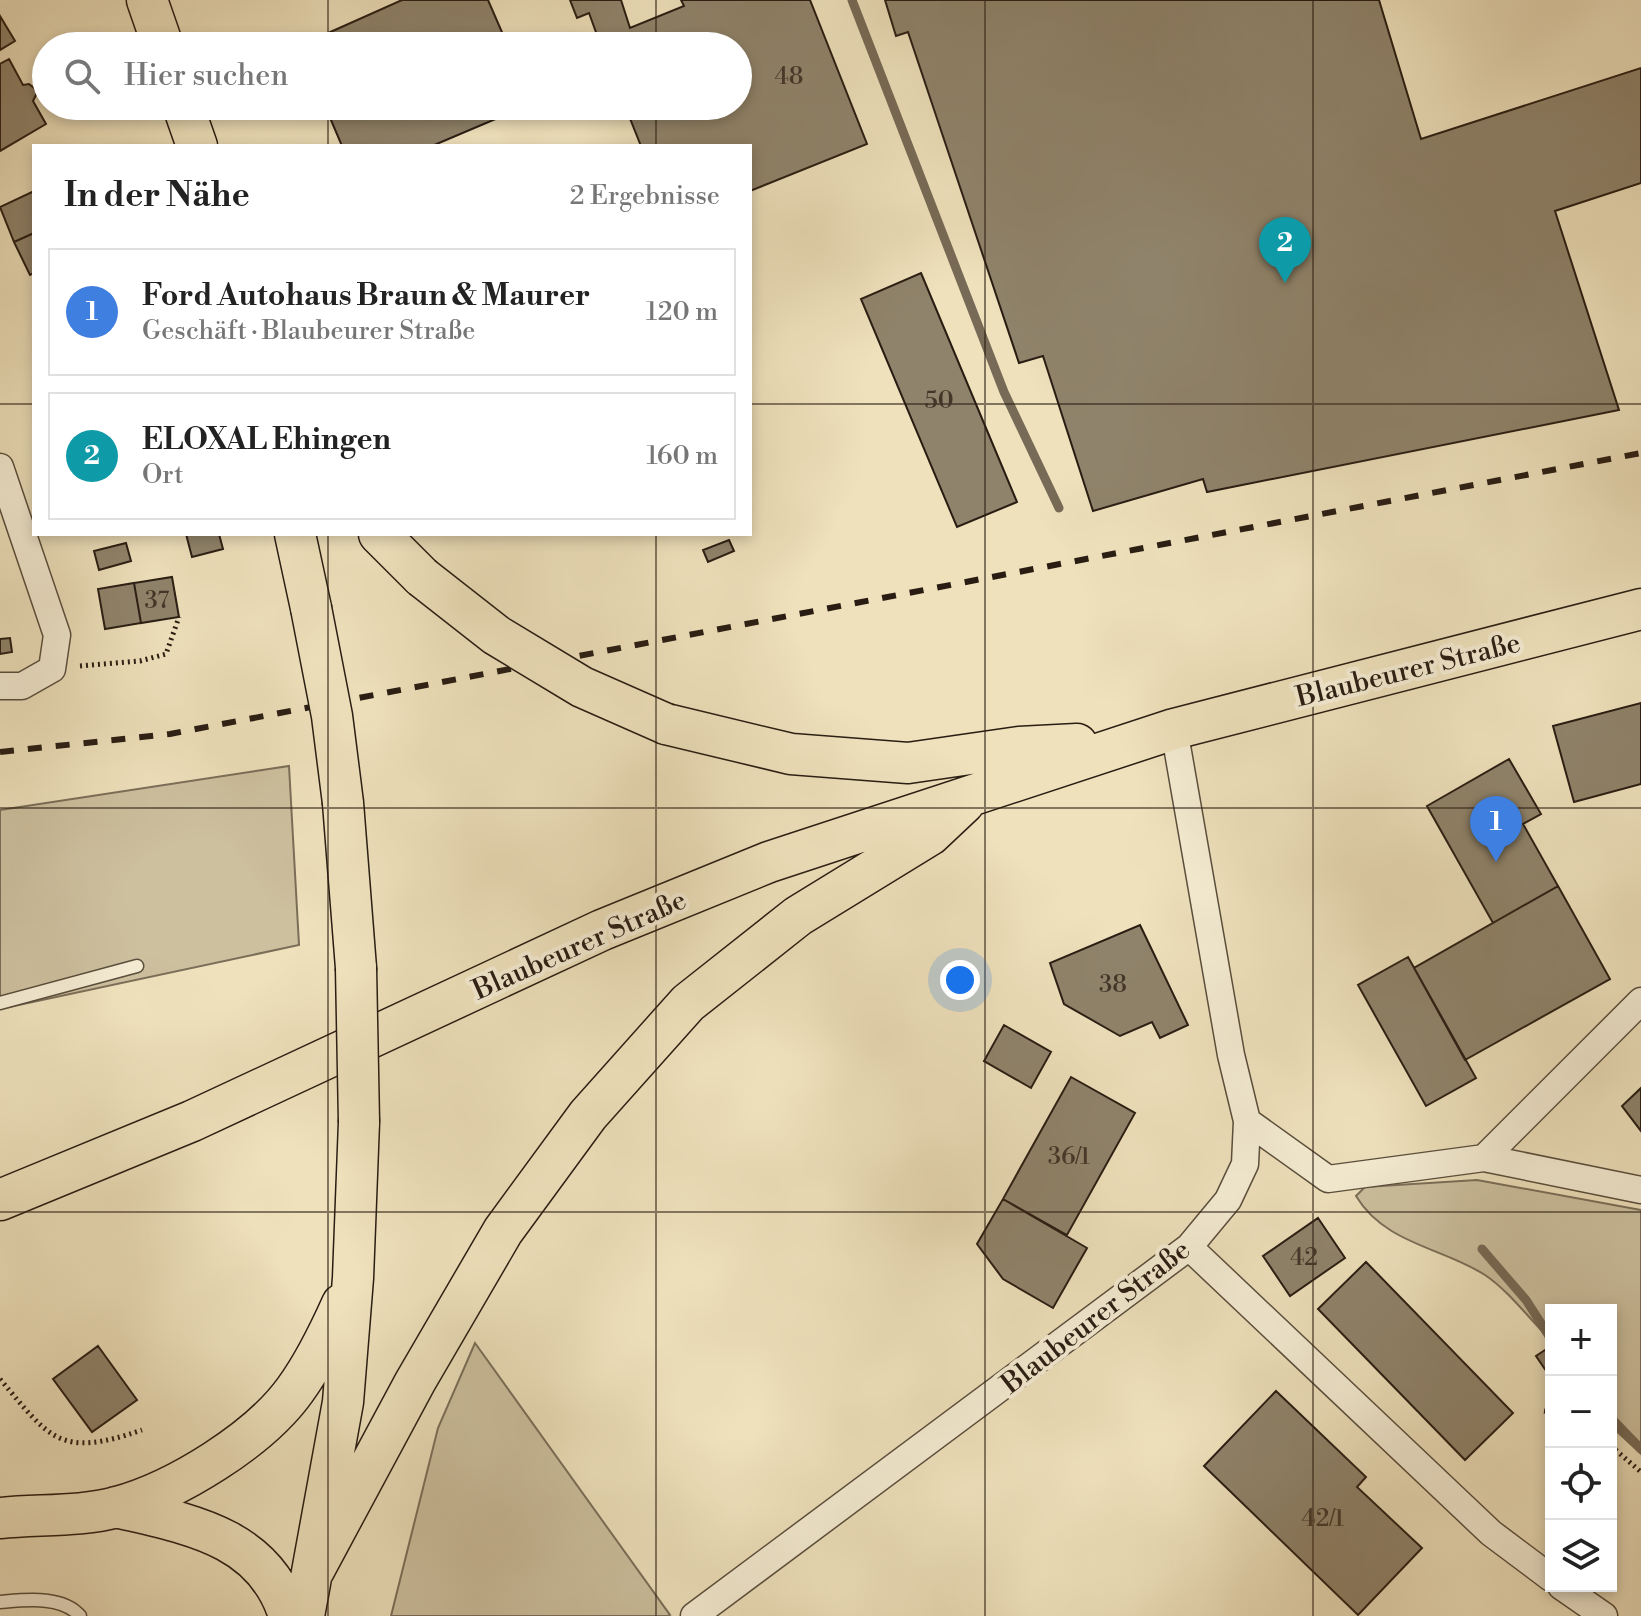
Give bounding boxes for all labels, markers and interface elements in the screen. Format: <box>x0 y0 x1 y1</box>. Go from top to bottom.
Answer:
search box <box>32 32 752 120</box>
icon: search <box>60 54 104 98</box>
text: Hier suchen <box>124 57 288 95</box>
house number: 48 <box>775 62 804 92</box>
text: In der Nähe <box>64 175 250 217</box>
text: 2 Ergebnisse <box>570 180 720 212</box>
pin: 2 <box>1259 217 1311 283</box>
text: Ford Autohaus Braun & Maurer <box>142 277 590 315</box>
text: 1 <box>86 296 98 328</box>
text: 120 m <box>646 296 718 328</box>
text: Geschäft · Blaubeurer Straße <box>142 315 475 347</box>
house number: 50 <box>924 386 954 416</box>
text: ELOXAL Ehingen <box>142 421 391 459</box>
text: 2 <box>84 440 100 472</box>
text: 160 m <box>647 440 718 472</box>
text: Ort <box>142 459 184 491</box>
house number: 37 <box>145 586 169 616</box>
street label: Blaubeurer Straße <box>1292 626 1524 716</box>
pin: 1 <box>1470 796 1522 862</box>
street label: Blaubeurer Straße <box>467 883 692 1009</box>
your location <box>940 960 980 1000</box>
house number: 38 <box>1099 970 1127 1000</box>
house number: 36/1 <box>1048 1142 1091 1172</box>
street label: Blaubeurer Straße <box>994 1233 1197 1402</box>
house number: 42 <box>1290 1243 1318 1273</box>
map controls <box>1545 1304 1617 1592</box>
button: + <box>1545 1304 1617 1376</box>
button: − <box>1545 1376 1617 1448</box>
button: locate <box>1545 1448 1617 1520</box>
house number: 42/1 <box>1302 1504 1345 1534</box>
button: layers <box>1545 1520 1617 1592</box>

